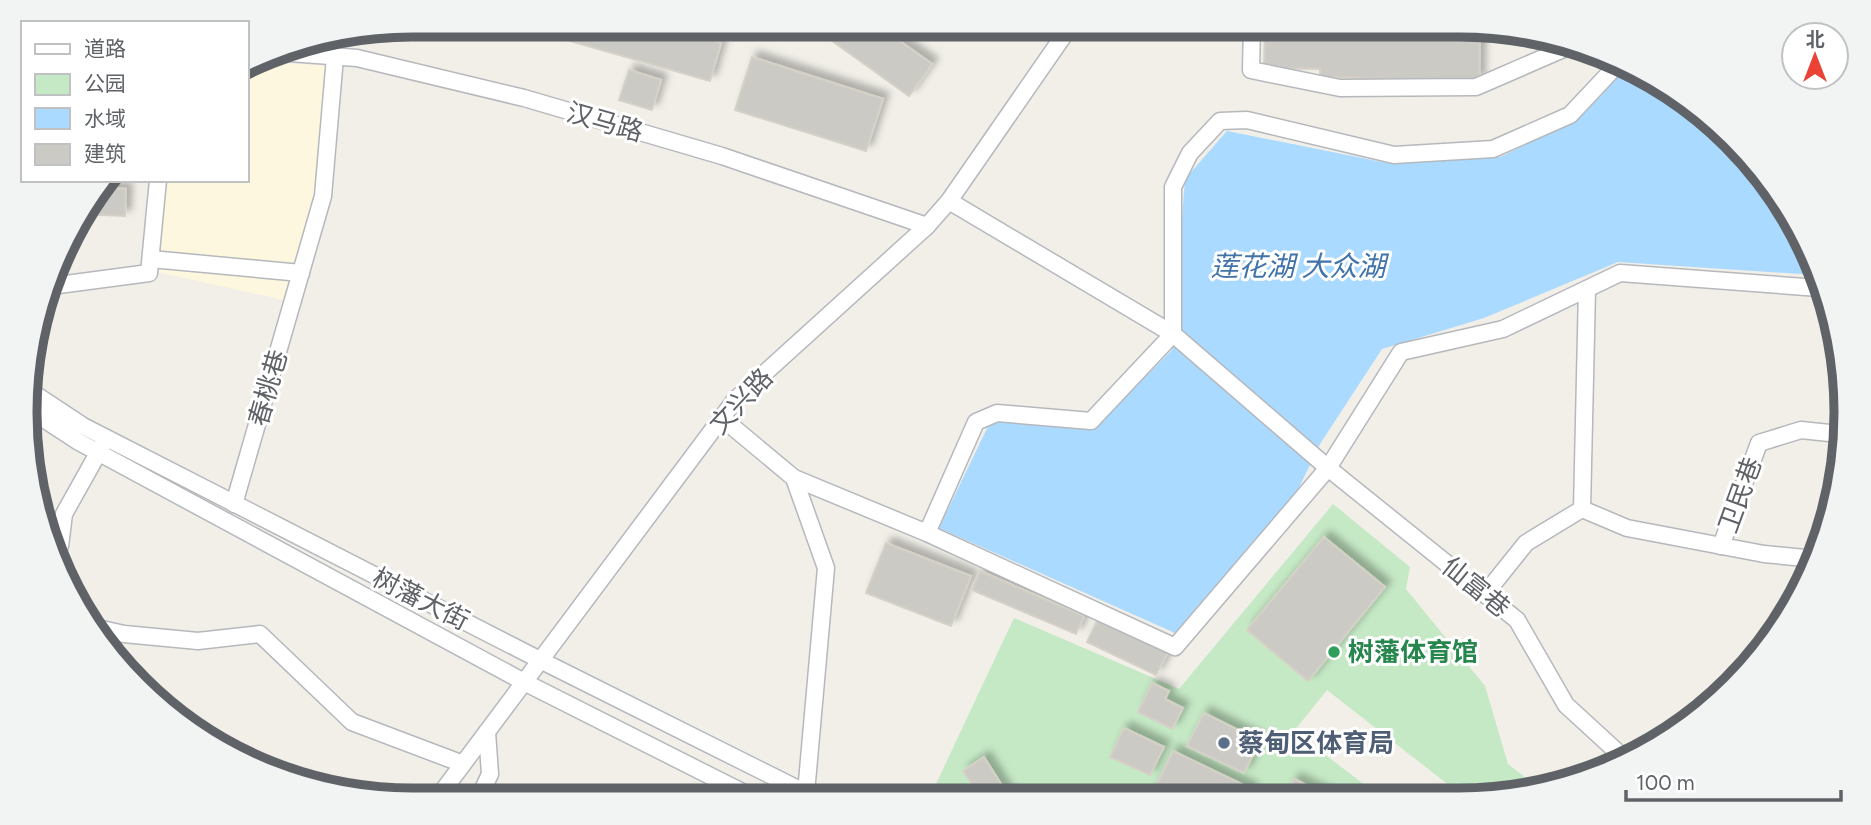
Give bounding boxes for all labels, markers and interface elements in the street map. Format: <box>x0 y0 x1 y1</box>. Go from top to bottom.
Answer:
legend <box>21 21 248 182</box>
north arrow <box>1780 21 1850 91</box>
text: 北 <box>1805 28 1825 51</box>
text: 道路 <box>84 36 126 61</box>
text: 公园 <box>84 71 126 96</box>
street label: 汉马路 <box>563 96 647 148</box>
text: 水域 <box>84 106 126 131</box>
text: 建筑 <box>84 141 126 166</box>
water label: 莲花湖 大众湖 <box>1211 249 1389 283</box>
street label: 春桃巷 <box>242 346 294 430</box>
street label: 文兴路 <box>703 362 779 440</box>
street label: 卫民巷 <box>1712 453 1768 537</box>
street label: 仙富巷 <box>1436 550 1516 624</box>
street label: 树藩大街 <box>367 561 475 637</box>
place label: 树藩体育馆 <box>1348 636 1478 668</box>
marker: 树藩体育馆 <box>1326 644 1342 660</box>
place label: 蔡甸区体育局 <box>1238 727 1394 759</box>
marker: 蔡甸区体育局 <box>1216 735 1232 751</box>
scale bar <box>1626 758 1841 802</box>
text: 100 m <box>1636 770 1695 795</box>

